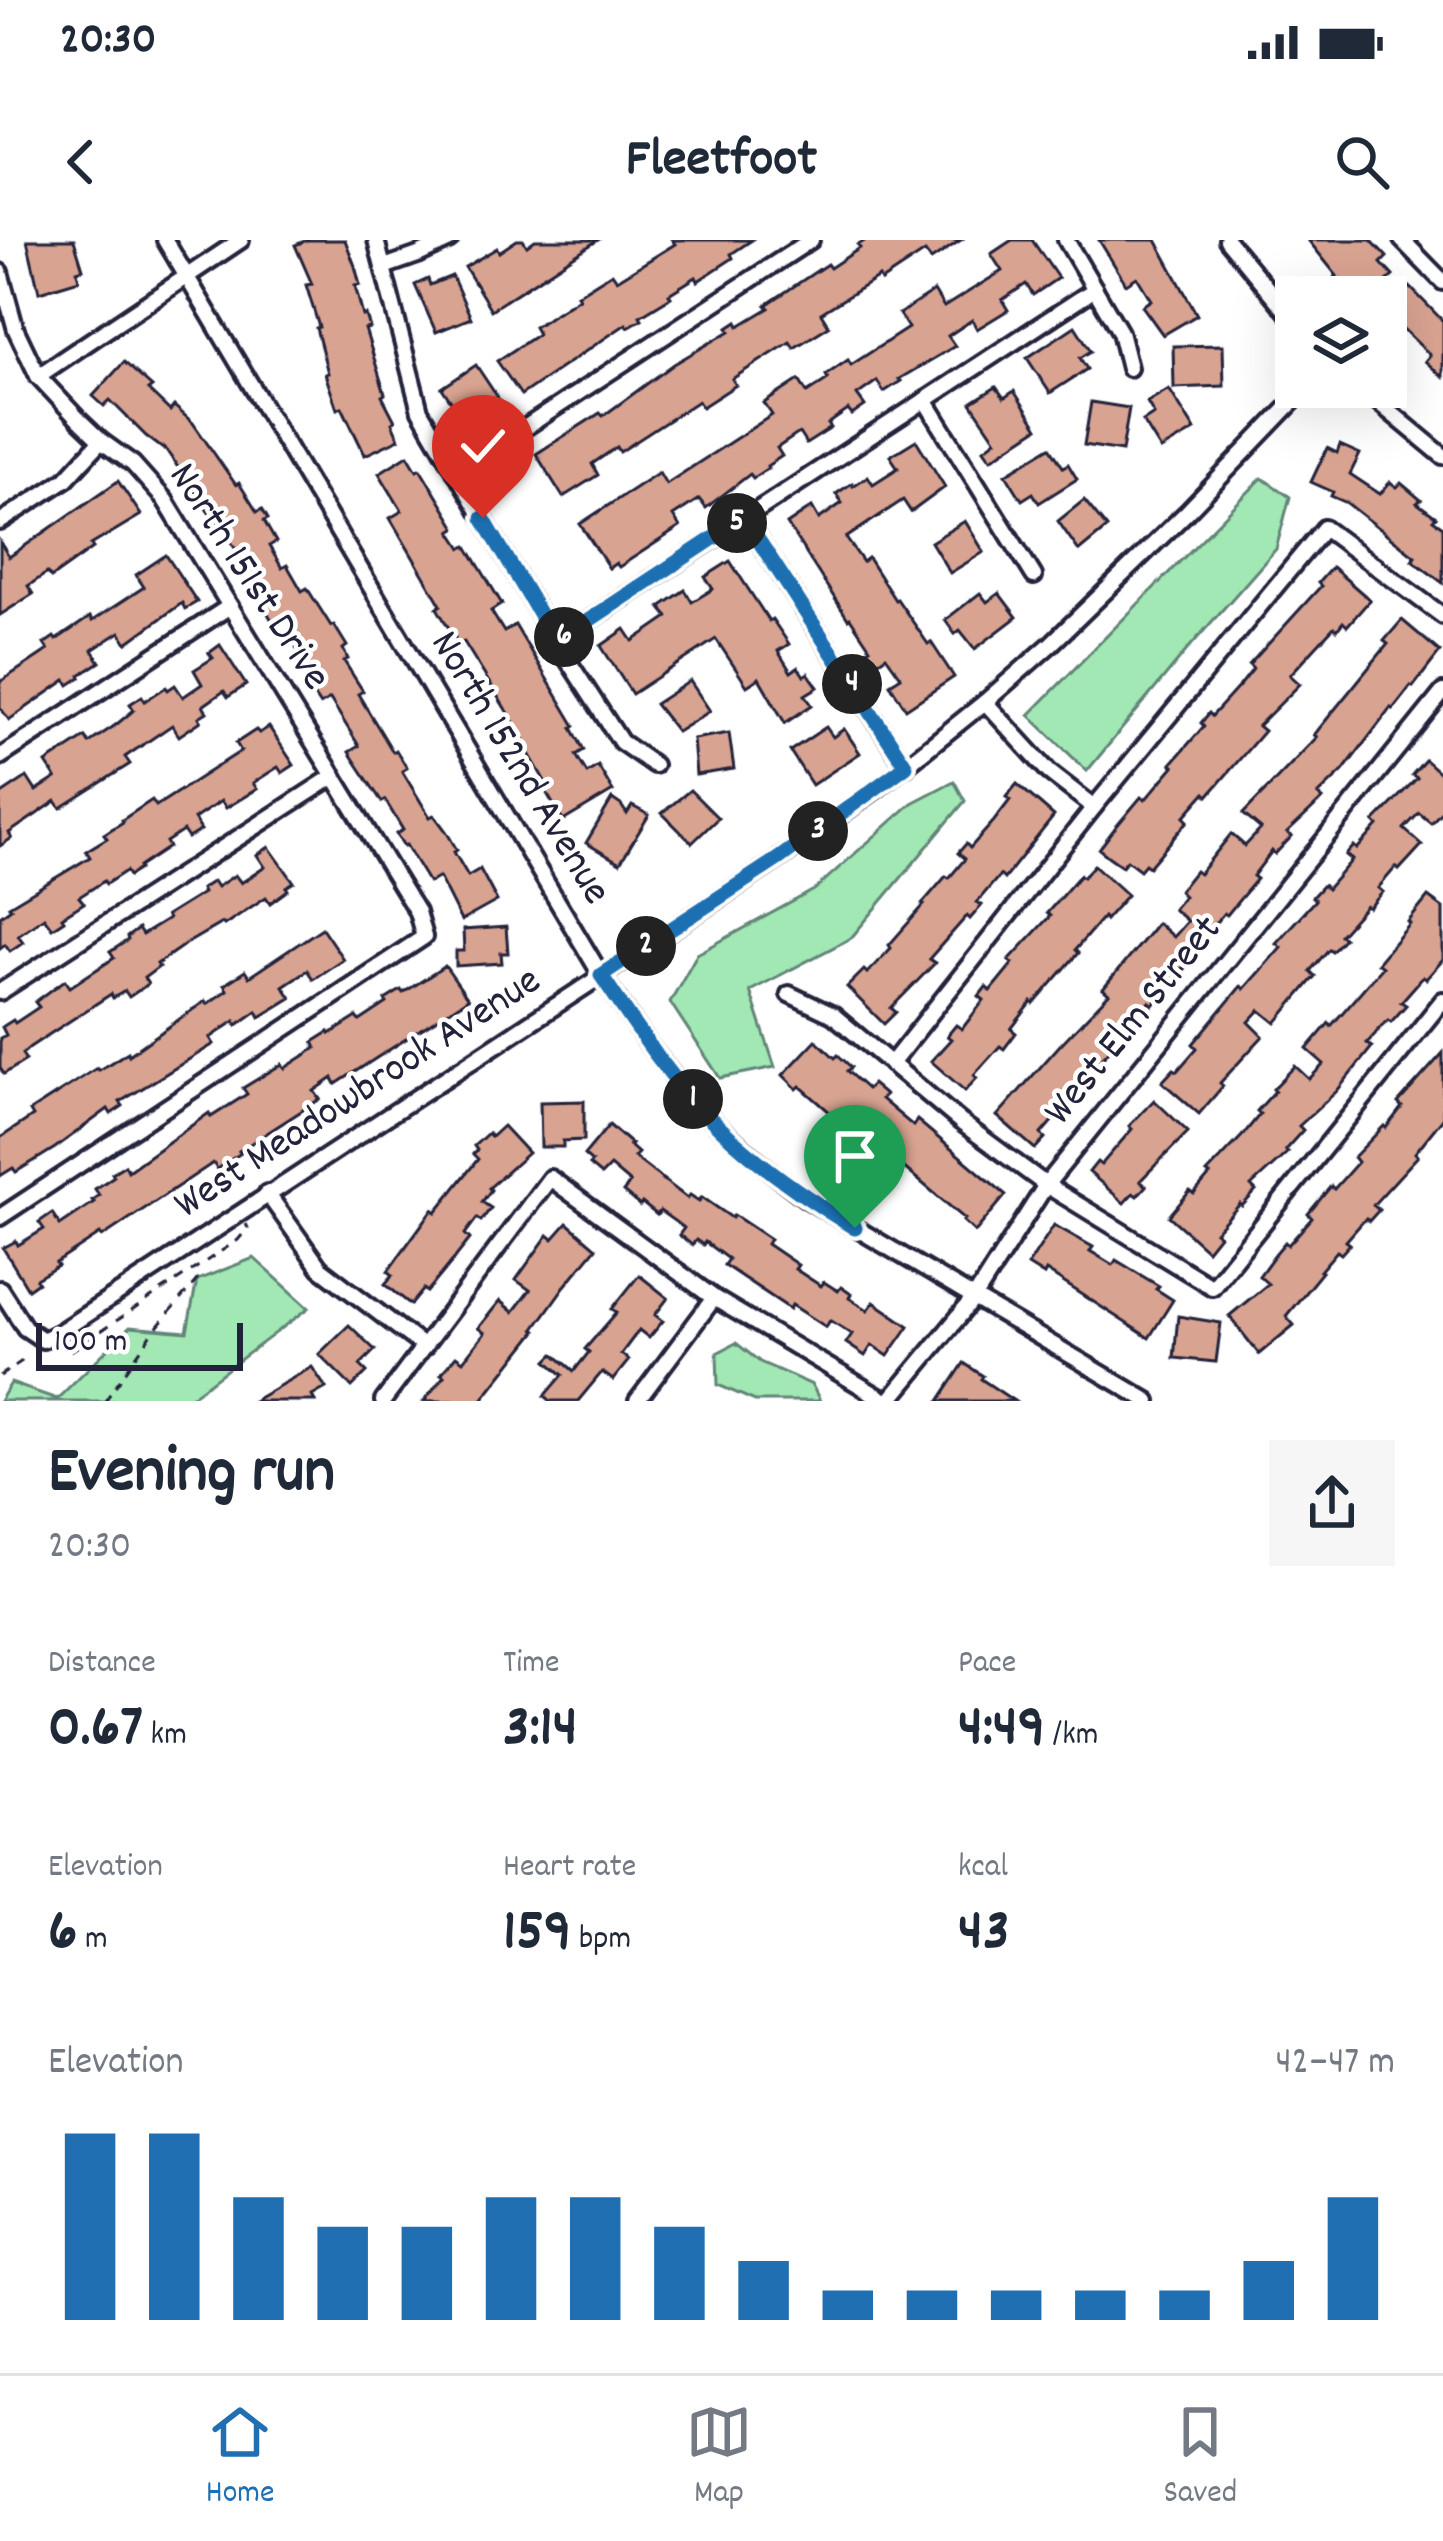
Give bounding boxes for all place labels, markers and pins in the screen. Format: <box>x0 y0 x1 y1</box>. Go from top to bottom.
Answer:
pin <box>432 395 534 518</box>
pin: 5 <box>707 493 767 553</box>
pin: 6 <box>534 607 594 667</box>
pin: 4 <box>822 654 882 714</box>
pin: 3 <box>788 801 848 861</box>
pin: 2 <box>616 916 676 976</box>
pin: 1 <box>663 1069 723 1129</box>
pin <box>804 1105 906 1228</box>

